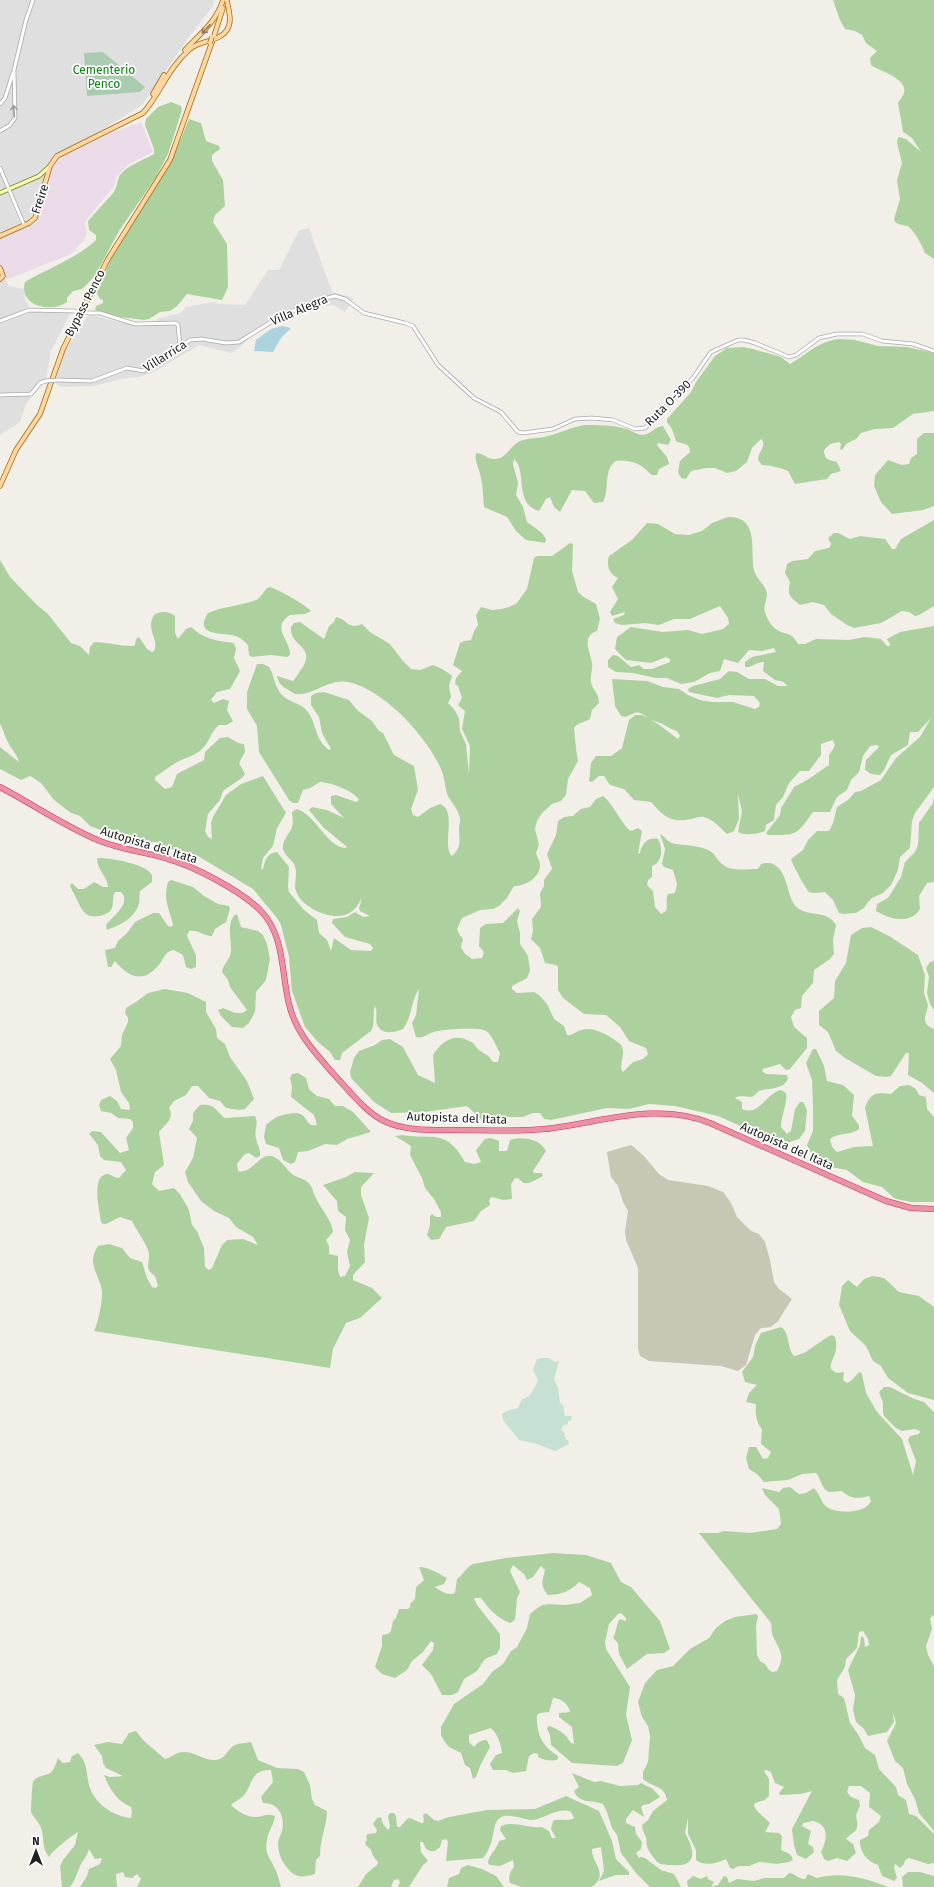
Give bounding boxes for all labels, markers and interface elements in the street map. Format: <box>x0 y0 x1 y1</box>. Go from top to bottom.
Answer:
one-way arrow <box>201 24 210 34</box>
park label: Cementerio Penco <box>73 63 135 91</box>
one-way arrow <box>11 105 18 118</box>
street label: Freire <box>29 182 51 216</box>
street label: Bypass Penco <box>62 267 108 339</box>
street label: Villa Alegra <box>268 292 330 328</box>
street label: Villarrica <box>141 337 189 375</box>
street label: Ruta O-390 <box>642 377 694 429</box>
street label: Autopista del Itata <box>99 824 199 866</box>
street label: Autopista del Itata <box>406 1109 508 1127</box>
street label: Autopista del Itata <box>738 1119 836 1173</box>
north arrow <box>16 1831 56 1871</box>
text: N <box>32 1835 40 1848</box>

